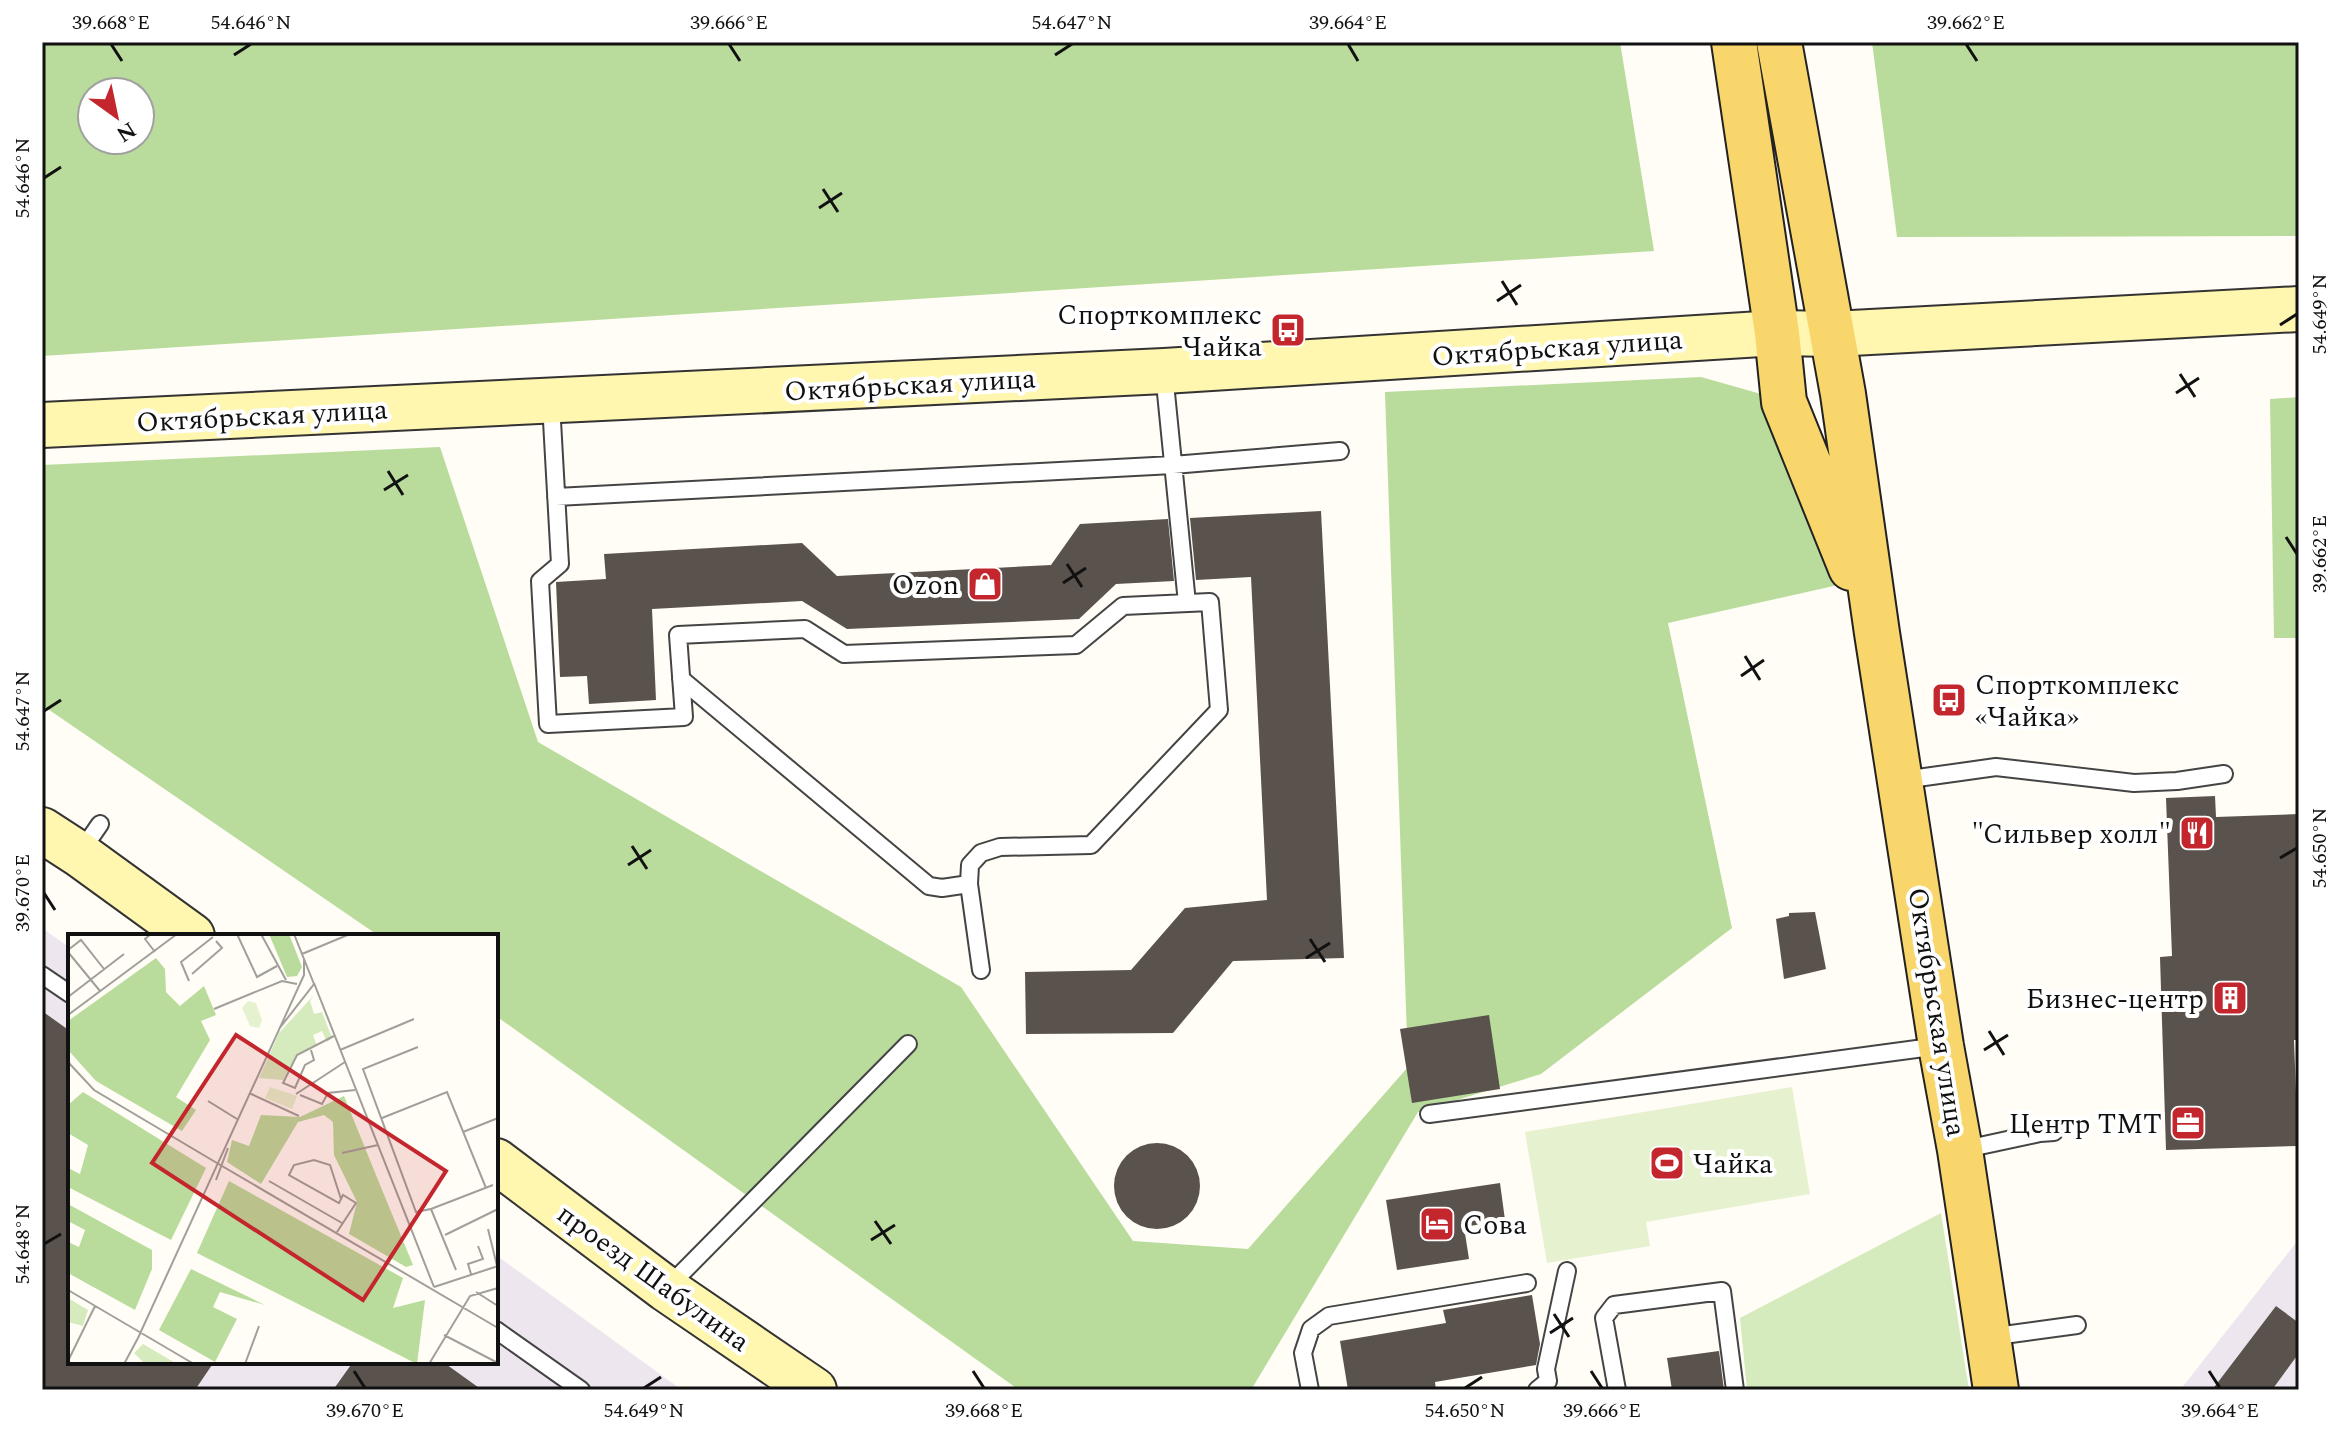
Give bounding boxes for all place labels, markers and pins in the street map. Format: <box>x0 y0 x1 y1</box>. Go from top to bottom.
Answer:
place label: Спорткомплекс Чайка <box>1057 294 1262 369</box>
bus stop icon: Спорткомплекс Чайка <box>1269 311 1307 349</box>
place label: Ozon <box>892 564 959 607</box>
shop icon: Ozon <box>966 565 1004 603</box>
place label: Спорткомплекс «Чайка» <box>1975 664 2180 739</box>
bus stop icon: Спорткомплекс «Чайка» <box>1930 681 1968 719</box>
place label: "Сильвер холл" <box>1971 813 2171 856</box>
restaurant icon: "Сильвер холл" <box>2178 814 2216 852</box>
place label: Бизнес-центр <box>2026 978 2204 1021</box>
building icon: Бизнес-центр <box>2211 979 2249 1017</box>
place label: Центр ТМТ <box>2009 1103 2162 1146</box>
office icon: Центр ТМТ <box>2169 1104 2207 1142</box>
place label: Чайка <box>1693 1143 1773 1186</box>
sports icon: Чайка <box>1648 1144 1686 1182</box>
place label: Сова <box>1463 1204 1527 1247</box>
hotel icon: Сова <box>1418 1205 1456 1243</box>

